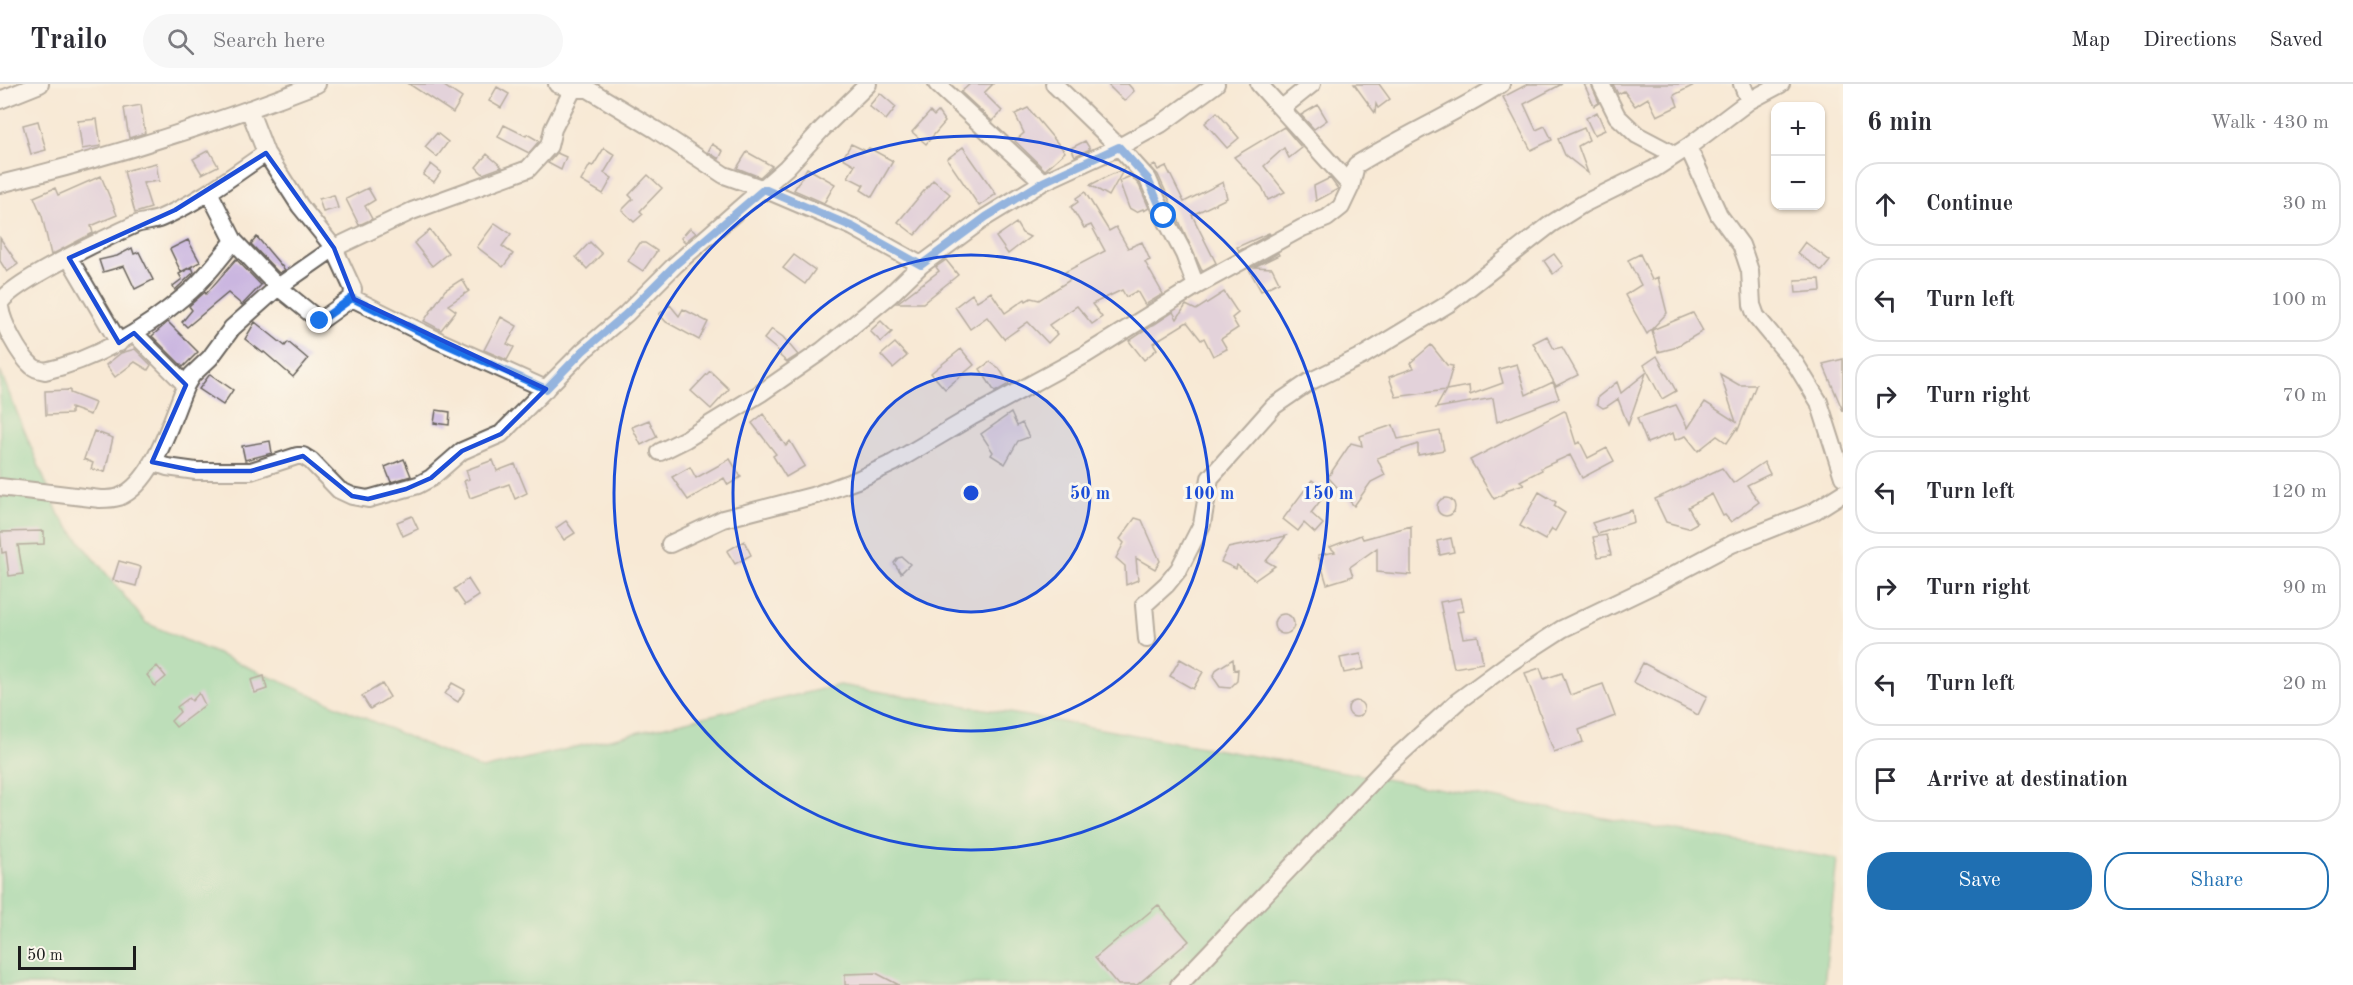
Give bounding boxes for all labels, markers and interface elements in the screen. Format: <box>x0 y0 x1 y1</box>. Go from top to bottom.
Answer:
search box <box>143 14 563 68</box>
icon: search <box>164 25 197 58</box>
text: Trailo <box>30 27 107 55</box>
text: Search here <box>212 30 325 52</box>
text: Map <box>2071 30 2110 51</box>
text: Directions <box>2143 30 2237 51</box>
text: Saved <box>2270 30 2323 51</box>
map controls <box>1771 102 1825 210</box>
button: + <box>1771 102 1825 156</box>
text: 6 min <box>1867 110 1932 136</box>
text: Walk · 430 m <box>2210 113 2329 133</box>
button: − <box>1771 156 1825 210</box>
icon: ahead <box>1869 188 1902 221</box>
text: Continue <box>1926 193 2013 215</box>
text: 30 m <box>2282 194 2327 214</box>
route start <box>1150 202 1176 228</box>
icon: left <box>1869 284 1902 317</box>
text: Turn left <box>1926 289 2015 311</box>
text: 100 m <box>2271 290 2327 310</box>
route end <box>306 307 332 333</box>
icon: right <box>1869 380 1902 413</box>
text: Turn right <box>1926 385 2030 407</box>
text: 70 m <box>2282 386 2327 406</box>
icon: left <box>1869 476 1902 509</box>
text: Turn left <box>1926 481 2015 503</box>
text: 120 m <box>2271 482 2327 502</box>
centre of rings <box>961 483 981 503</box>
text: 50 m <box>1070 485 1110 503</box>
text: 100 m <box>1184 485 1234 503</box>
text: 150 m <box>1303 485 1353 503</box>
icon: right <box>1869 572 1902 605</box>
text: Turn right <box>1926 577 2030 599</box>
text: 90 m <box>2282 578 2327 598</box>
icon: left <box>1869 668 1902 701</box>
text: Turn left <box>1926 673 2015 695</box>
text: 20 m <box>2282 674 2327 694</box>
icon: arrive <box>1869 764 1902 797</box>
text: Arrive at destination <box>1926 769 2128 791</box>
button: Save <box>1867 852 2092 910</box>
button: Share <box>2104 852 2329 910</box>
scale bar <box>18 943 136 970</box>
text: 50 m <box>27 948 63 964</box>

